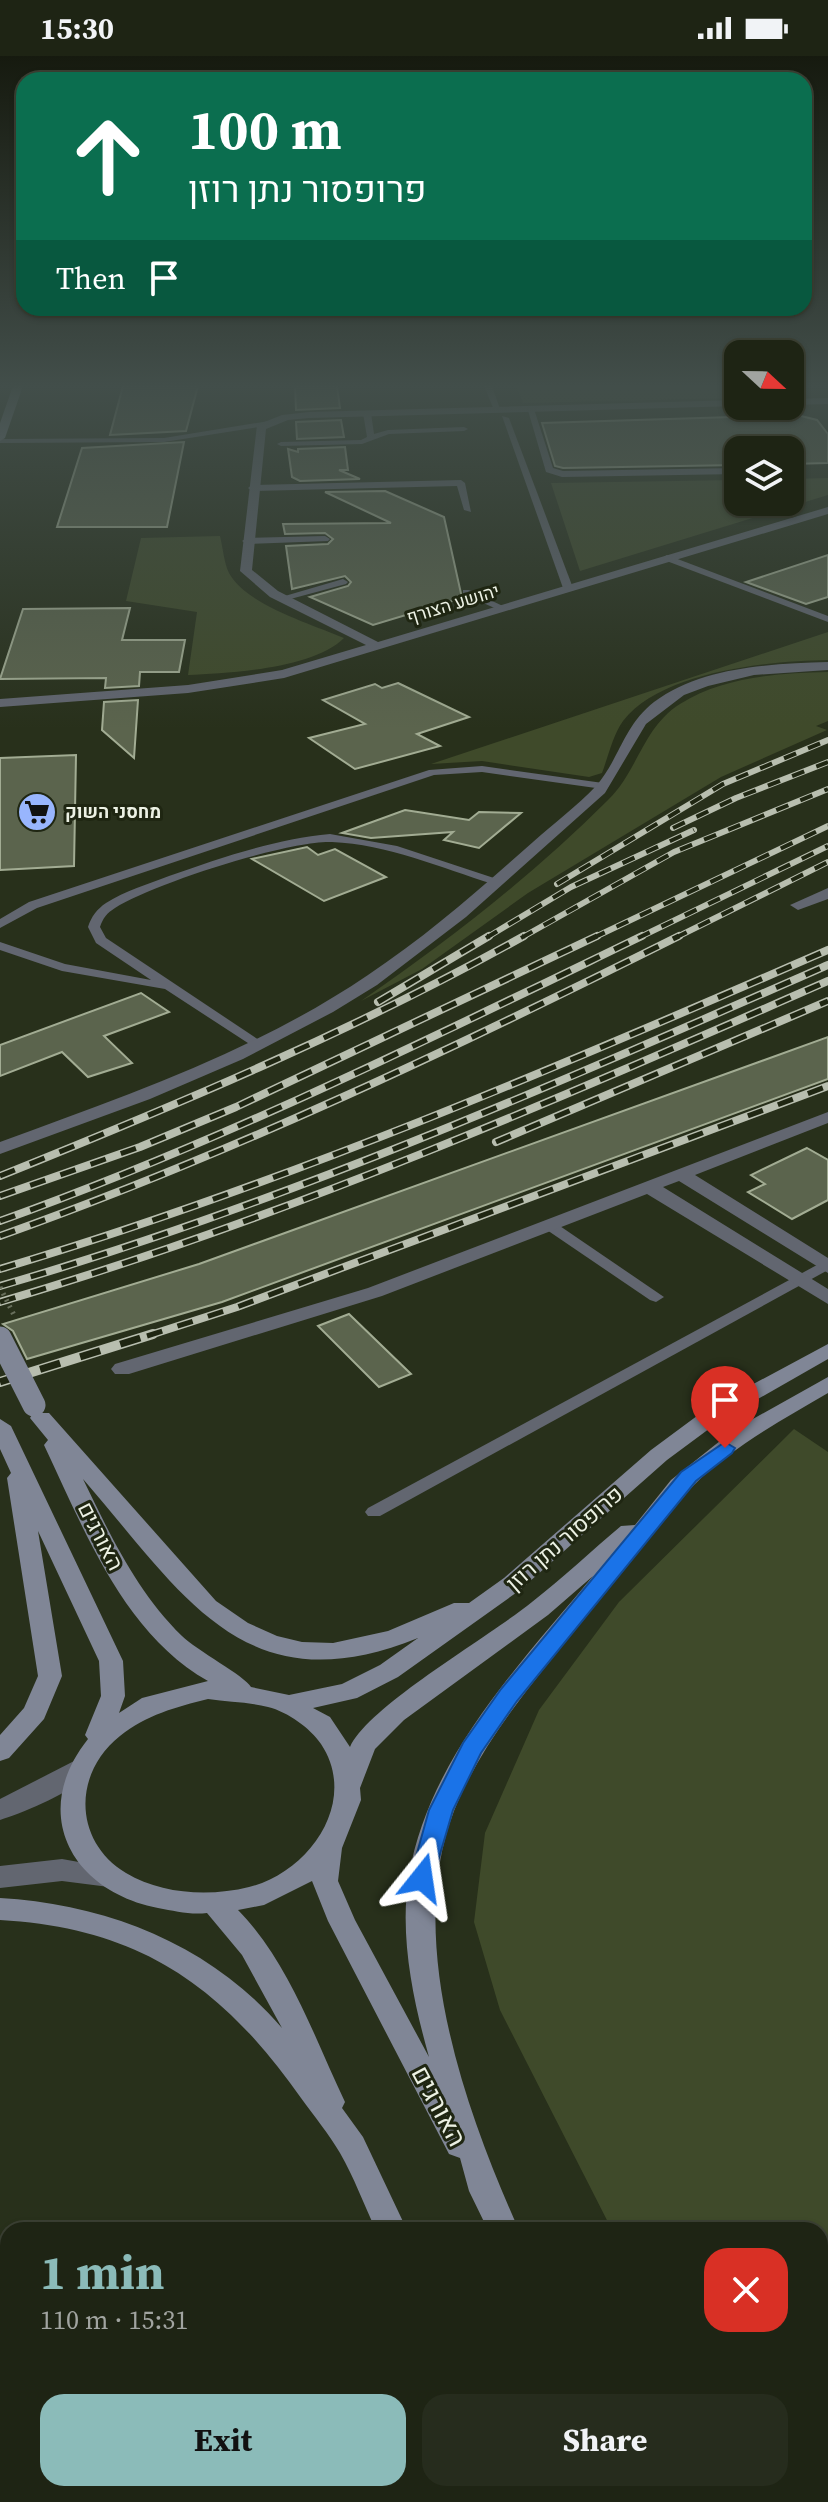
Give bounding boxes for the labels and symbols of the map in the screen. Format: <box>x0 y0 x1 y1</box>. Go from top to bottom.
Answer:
north arrow <box>724 340 804 420</box>
street label: יהושע הצורף <box>404 578 502 629</box>
supermarket icon: מחסני השוק <box>16 791 58 833</box>
place label: מחסני השוק <box>65 799 161 824</box>
pin <box>691 1366 759 1448</box>
street label: פרופסור נתן רוזן <box>499 1479 629 1597</box>
street label: האורגים <box>71 1496 131 1576</box>
position arrow <box>380 1836 464 1920</box>
street label: האורגים <box>403 2059 475 2153</box>

